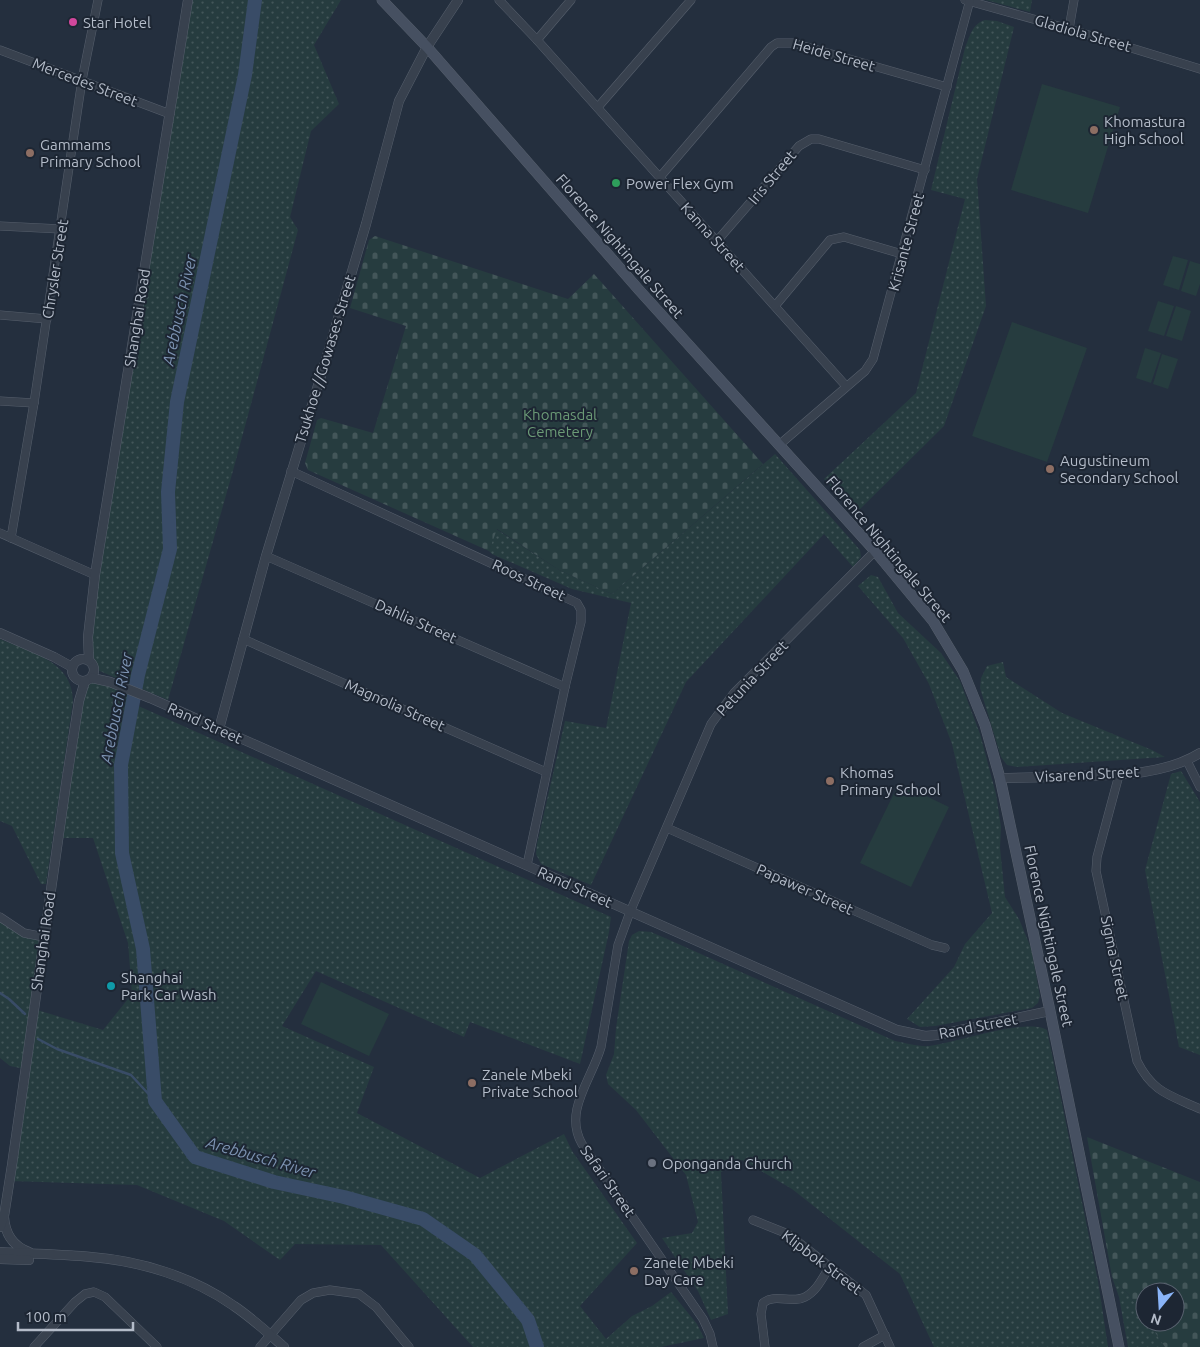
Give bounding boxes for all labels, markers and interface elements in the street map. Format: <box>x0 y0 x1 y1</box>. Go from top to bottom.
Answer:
street label: Gladiola Street <box>1033 11 1133 55</box>
place label: Star Hotel <box>83 14 151 31</box>
marker: Star Hotel <box>67 16 79 28</box>
street label: Heide Street <box>791 35 877 75</box>
street label: Mercedes Street <box>30 54 140 110</box>
place label: Khomastura High School <box>1104 113 1185 147</box>
marker: Khomastura High School <box>1088 124 1100 136</box>
place label: Gammams Primary School <box>40 136 141 170</box>
marker: Gammams Primary School <box>24 147 36 159</box>
street label: Iris Street <box>745 147 799 207</box>
street label: Florence Nightingale Street <box>553 171 687 322</box>
place label: Power Flex Gym <box>626 175 734 192</box>
marker: Power Flex Gym <box>610 177 622 189</box>
street label: Krisante Street <box>885 191 927 293</box>
street label: Kanna Street <box>678 199 748 275</box>
street label: Chrysler Street <box>39 218 71 320</box>
water label: Arebbusch River <box>158 252 200 368</box>
street label: Shanghai Road <box>121 268 153 368</box>
street label: Tsukhoe //Gowases Street <box>291 273 359 445</box>
park label: Khomasdal Cemetery <box>523 406 597 440</box>
place label: Augustineum Secondary School <box>1060 452 1179 486</box>
marker: Augustineum Secondary School <box>1044 463 1056 475</box>
street label: Florence Nightingale Street <box>823 473 955 625</box>
street label: Roos Street <box>490 556 568 604</box>
street label: Dahlia Street <box>373 595 460 647</box>
street label: Petunia Street <box>713 637 791 719</box>
water label: Arebbusch River <box>96 650 136 766</box>
street label: Magnolia Street <box>343 675 448 735</box>
street label: Rand Street <box>165 699 245 747</box>
street label: Visarend Street <box>1034 763 1140 785</box>
place label: Khomas Primary School <box>840 764 941 798</box>
marker: Khomas Primary School <box>824 775 836 787</box>
street label: Florence Nightingale Street <box>1021 844 1077 1028</box>
street label: Papawer Street <box>754 860 856 918</box>
street label: Rand Street <box>535 863 615 911</box>
street label: Shanghai Road <box>28 891 58 991</box>
street label: Sigma Street <box>1098 914 1132 1002</box>
place label: Shanghai Park Car Wash <box>121 969 217 1003</box>
marker: Shanghai Park Car Wash <box>105 980 117 992</box>
street label: Rand Street <box>937 1010 1019 1042</box>
place label: Zanele Mbeki Private School <box>482 1066 578 1100</box>
marker: Zanele Mbeki Private School <box>466 1077 478 1089</box>
water label: Arebbusch River <box>203 1133 319 1181</box>
street label: Safari Street <box>577 1142 639 1220</box>
place label: Oponganda Church <box>662 1155 792 1172</box>
marker: Oponganda Church <box>646 1157 658 1169</box>
street label: Klipbok Street <box>779 1226 865 1298</box>
place label: Zanele Mbeki Day Care <box>644 1254 734 1288</box>
marker: Zanele Mbeki Day Care <box>628 1265 640 1277</box>
north arrow <box>1135 1282 1185 1332</box>
scale bar <box>18 1300 132 1332</box>
text: 100 m <box>25 1308 67 1325</box>
text: N <box>1149 1310 1163 1329</box>

